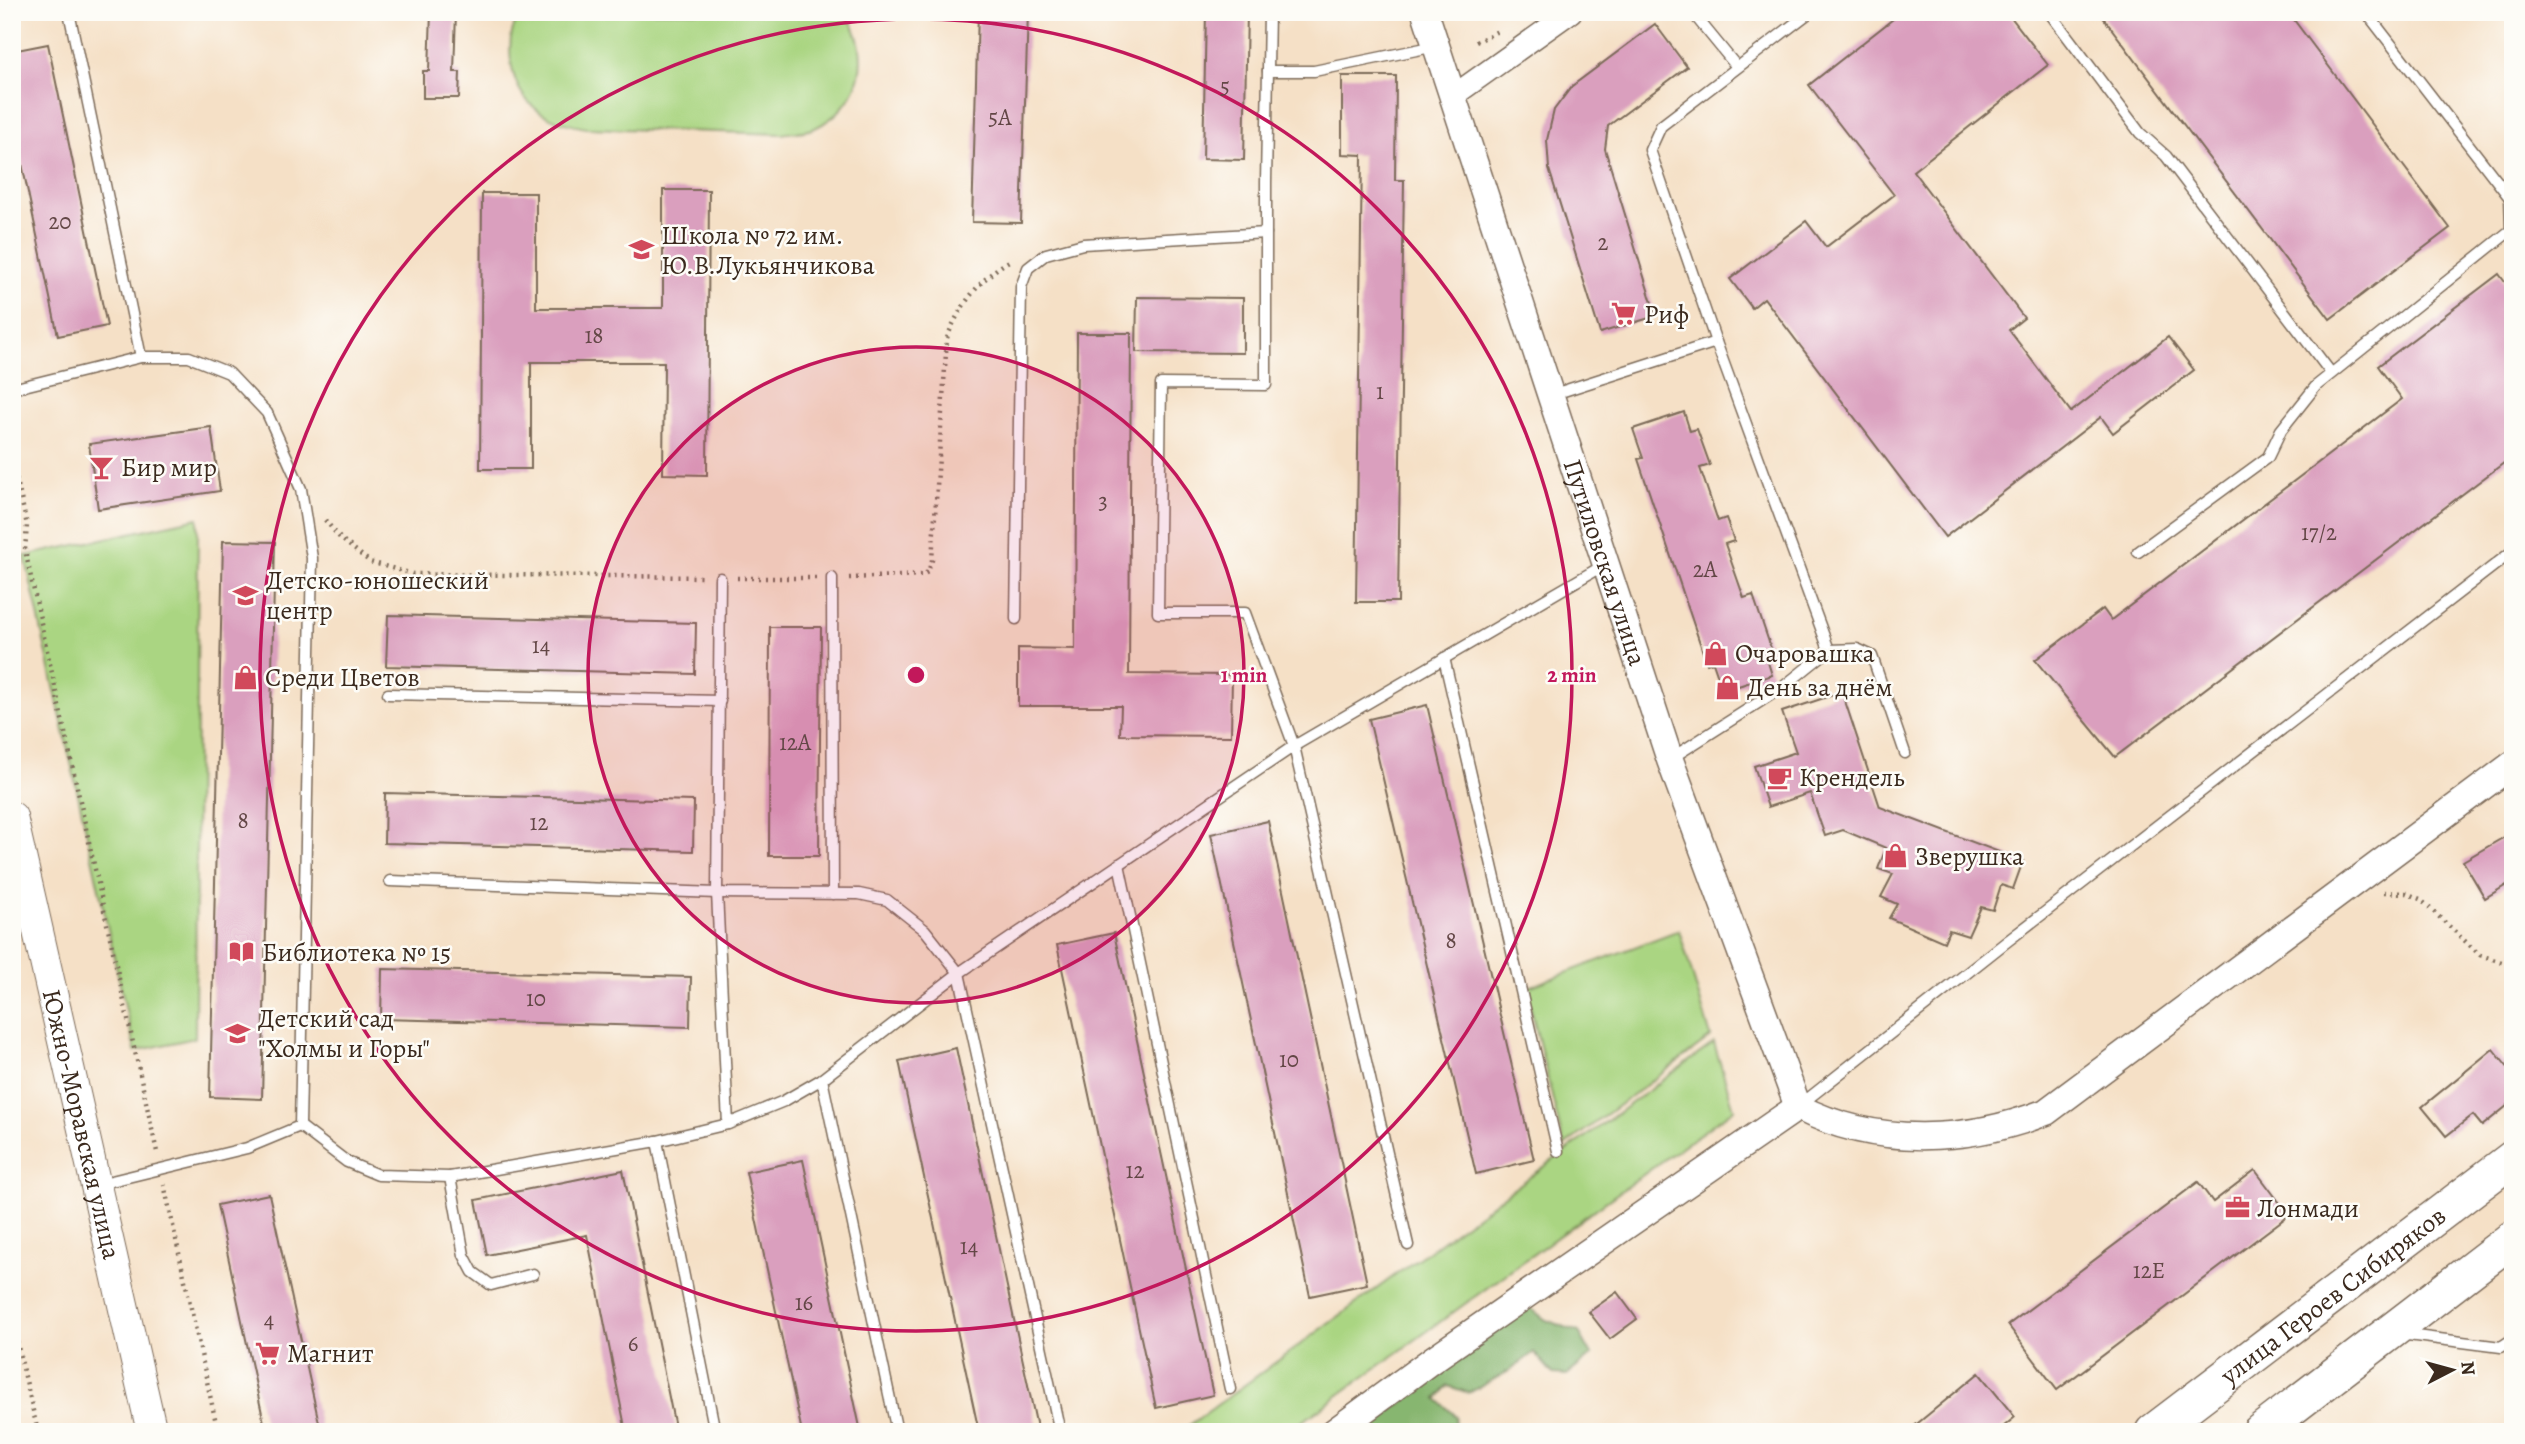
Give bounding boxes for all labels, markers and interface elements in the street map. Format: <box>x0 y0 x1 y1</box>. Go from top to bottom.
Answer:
house number: 5 <box>1220 71 1230 102</box>
house number: 5А <box>988 102 1012 133</box>
house number: 20 <box>48 206 72 237</box>
place label: Школа № 72 им. Ю.В.Лукьянчикова <box>661 218 875 283</box>
house number: 2 <box>1598 227 1609 258</box>
school or university icon: Школа № 72 им. Ю.В.Лукьянчикова <box>627 236 655 264</box>
place label: Риф <box>1644 297 1689 332</box>
supermarket icon: Риф <box>1610 300 1638 328</box>
house number: 18 <box>584 320 604 351</box>
house number: 1 <box>1376 376 1384 407</box>
place label: Бир мир <box>121 450 217 485</box>
bar icon: Бир мир <box>87 453 115 481</box>
street label: Путиловская улица <box>1555 455 1655 670</box>
house number: 3 <box>1098 486 1108 517</box>
house number: 17/2 <box>2301 517 2337 548</box>
house number: 2А <box>1693 554 1718 585</box>
place label: Детско-юношеский центр <box>266 563 489 628</box>
school or university icon: Детско-юношеский центр <box>232 581 260 609</box>
house number: 14 <box>532 630 550 661</box>
place label: Очаровашка <box>1735 636 1875 671</box>
shop icon: Очаровашка <box>1701 639 1729 667</box>
place label: Среди Цветов <box>265 660 420 695</box>
text: 1 min <box>1221 661 1268 689</box>
text: 2 min <box>1547 661 1597 689</box>
shop icon: Среди Цветов <box>231 663 259 691</box>
centre of rings <box>904 663 928 687</box>
place label: День за днём <box>1747 670 1893 705</box>
shop icon: День за днём <box>1713 673 1741 701</box>
house number: 12А <box>779 727 812 758</box>
place label: Крендель <box>1799 760 1905 795</box>
cafe icon: Крендель <box>1765 763 1793 791</box>
house number: 8 <box>237 805 249 836</box>
house number: 12 <box>530 807 548 838</box>
place label: Зверушка <box>1915 839 2024 874</box>
shop icon: Зверушка <box>1881 842 1909 870</box>
house number: 8 <box>1445 925 1457 956</box>
place label: Библиотека № 15 <box>262 935 451 970</box>
library icon: Библиотека № 15 <box>228 938 256 966</box>
house number: 10 <box>526 983 546 1014</box>
street label: Южно-Моравская улица <box>34 986 129 1263</box>
place label: Детский сад "Холмы и Горы" <box>258 1001 430 1066</box>
school or university icon: Детский сад "Холмы и Горы" <box>224 1019 252 1047</box>
house number: 10 <box>1279 1044 1299 1075</box>
house number: 12 <box>1126 1155 1144 1186</box>
place label: Лонмади <box>2257 1191 2359 1226</box>
office icon: Лонмади <box>2223 1194 2251 1222</box>
street label: улица Героев Сибиряков <box>2212 1198 2453 1393</box>
house number: 14 <box>960 1231 978 1262</box>
house number: 12Е <box>2133 1255 2165 1286</box>
house number: 16 <box>795 1287 813 1318</box>
house number: 4 <box>264 1304 274 1335</box>
house number: 6 <box>628 1328 638 1359</box>
place label: Магнит <box>287 1336 374 1371</box>
north arrow <box>2416 1336 2486 1406</box>
supermarket icon: Магнит <box>253 1339 281 1367</box>
text: N <box>2454 1360 2482 1377</box>

